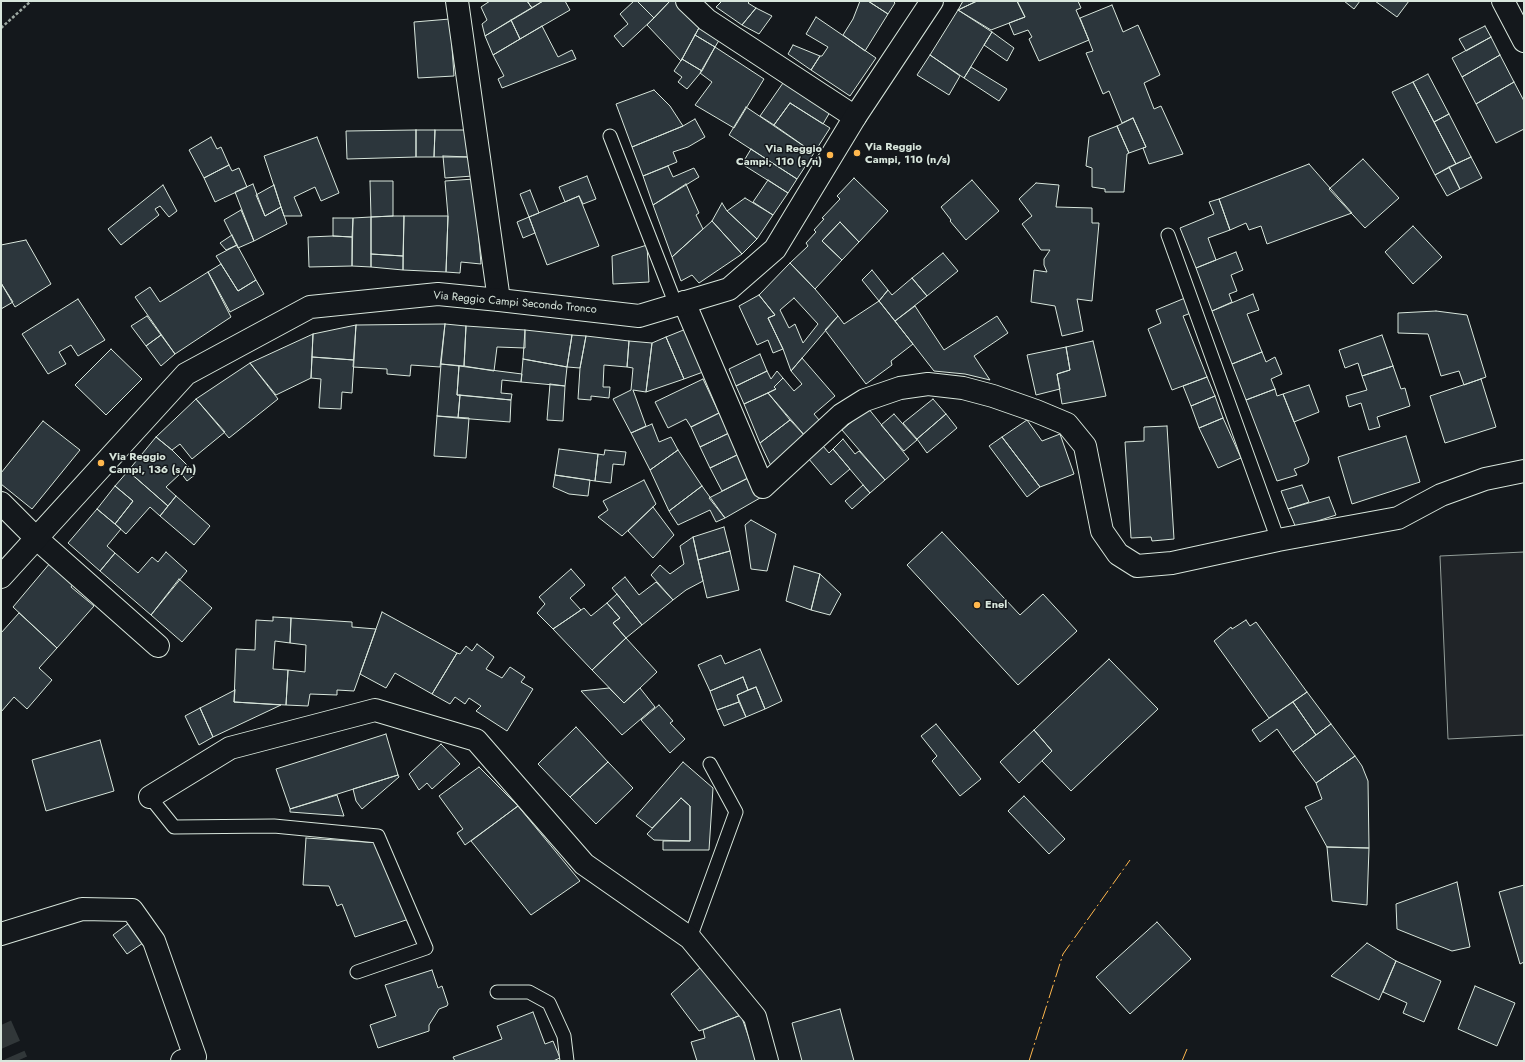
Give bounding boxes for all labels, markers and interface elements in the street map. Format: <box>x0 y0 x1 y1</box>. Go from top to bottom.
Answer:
place label: Via Reggio Campi, 110 (n/s) <box>865 140 951 166</box>
place label: Via Reggio Campi, 110 (s/n) <box>736 142 822 168</box>
marker: Via Reggio Campi, 110 (n/s) <box>852 148 862 158</box>
marker: Via Reggio Campi, 110 (s/n) <box>825 150 835 160</box>
street label: Via Reggio Campi Secondo Tronco <box>433 289 597 317</box>
place label: Via Reggio Campi, 136 (s/n) <box>109 450 196 476</box>
marker: Via Reggio Campi, 136 (s/n) <box>96 458 106 468</box>
place label: Enel <box>985 598 1007 612</box>
marker: Enel <box>972 600 982 610</box>

